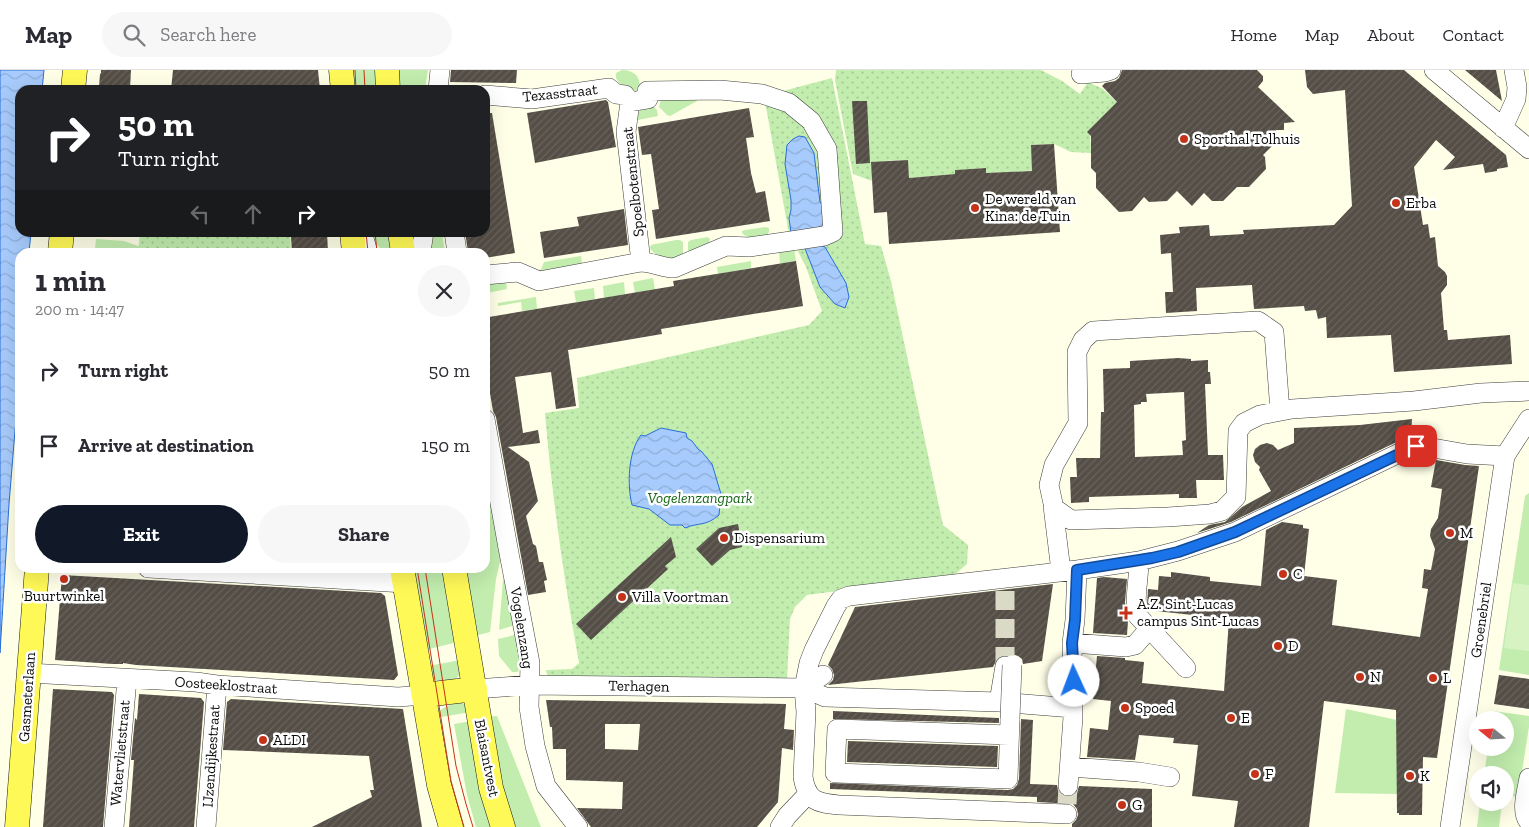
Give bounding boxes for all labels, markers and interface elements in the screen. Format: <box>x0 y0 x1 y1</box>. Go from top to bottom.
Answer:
search box <box>102 12 452 57</box>
text: Map <box>25 20 72 49</box>
icon: search <box>120 21 148 49</box>
text: Search here <box>160 23 257 46</box>
text: Home <box>1230 24 1277 46</box>
text: Map <box>1305 24 1339 46</box>
text: About <box>1367 24 1414 46</box>
text: Contact <box>1442 24 1504 46</box>
street label: Texasstraat <box>522 80 599 106</box>
text: 50 m <box>118 103 194 145</box>
icon: right <box>35 105 100 170</box>
street label: Spoelbotenstraat <box>618 126 648 238</box>
place label: Sporthal Tolhuis <box>1194 130 1300 148</box>
marker: Sporthal Tolhuis <box>1178 133 1190 145</box>
text: Turn right <box>118 145 219 172</box>
place label: De wereld van Kina: de Tuin <box>985 190 1077 225</box>
place label: Erba <box>1406 194 1436 212</box>
marker: Erba <box>1390 197 1402 209</box>
icon: left <box>186 200 214 228</box>
icon: ahead <box>239 200 267 228</box>
icon: right <box>292 200 320 228</box>
marker: De wereld van Kina: de Tuin <box>969 202 981 214</box>
text: 1 min <box>35 263 106 299</box>
button: close <box>418 265 470 317</box>
text: 200 m · 14:47 <box>35 300 124 319</box>
icon: right <box>35 357 63 385</box>
text: Turn right <box>78 359 168 382</box>
text: 50 m <box>429 359 470 382</box>
pin <box>1395 425 1437 467</box>
icon: arrive <box>35 432 63 460</box>
icon: arrive <box>1402 432 1430 460</box>
text: Arrive at destination <box>78 434 254 457</box>
text: 150 m <box>421 434 470 457</box>
park label: Vogelenzangpark <box>647 489 753 507</box>
button: Exit <box>35 505 248 563</box>
button: Share <box>258 505 470 563</box>
place label: M <box>1460 524 1473 542</box>
marker: M <box>1444 527 1456 539</box>
place label: Dispensarium <box>734 529 825 547</box>
marker: Dispensarium <box>718 532 730 544</box>
place label: C <box>1293 565 1303 583</box>
marker: C <box>1277 568 1289 580</box>
marker: Buurtwinkel <box>58 573 70 585</box>
street label: Groenebriel <box>1467 581 1495 659</box>
street label: Vogelenzang <box>507 585 537 670</box>
place label: Buurtwinkel <box>24 587 104 605</box>
place label: Villa Voortman <box>631 588 729 606</box>
marker: Villa Voortman <box>616 591 628 603</box>
place label: A.Z. Sint-Lucas campus Sint-Lucas <box>1137 595 1259 630</box>
marker: A.Z. Sint-Lucas campus Sint-Lucas <box>1119 606 1133 620</box>
place label: D <box>1288 637 1299 655</box>
marker: D <box>1272 640 1284 652</box>
street label: Gasmeterlaan <box>15 651 39 743</box>
position arrow <box>1047 654 1099 706</box>
place label: N <box>1370 668 1381 686</box>
place label: L <box>1443 669 1451 687</box>
marker: N <box>1354 671 1366 683</box>
street label: Oosteeklostraat <box>174 672 278 698</box>
marker: L <box>1427 672 1439 684</box>
street label: Terhagen <box>608 676 670 696</box>
street label: Watervlietstraat <box>106 699 134 807</box>
place label: Spoed <box>1135 699 1175 717</box>
marker: Spoed <box>1119 702 1131 714</box>
street label: IJzendijkestraat <box>198 703 224 808</box>
place label: E <box>1241 709 1250 727</box>
north arrow <box>1469 711 1514 756</box>
map controls <box>1469 711 1514 811</box>
marker: E <box>1225 712 1237 724</box>
street label: Blaisantvest <box>471 718 503 799</box>
place label: ALDI <box>273 731 306 749</box>
marker: ALDI <box>257 734 269 746</box>
place label: F <box>1265 765 1274 783</box>
button: sound <box>1469 766 1514 811</box>
place label: K <box>1420 767 1430 785</box>
marker: F <box>1249 768 1261 780</box>
marker: K <box>1404 770 1416 782</box>
place label: G <box>1132 796 1142 814</box>
marker: G <box>1116 799 1128 811</box>

